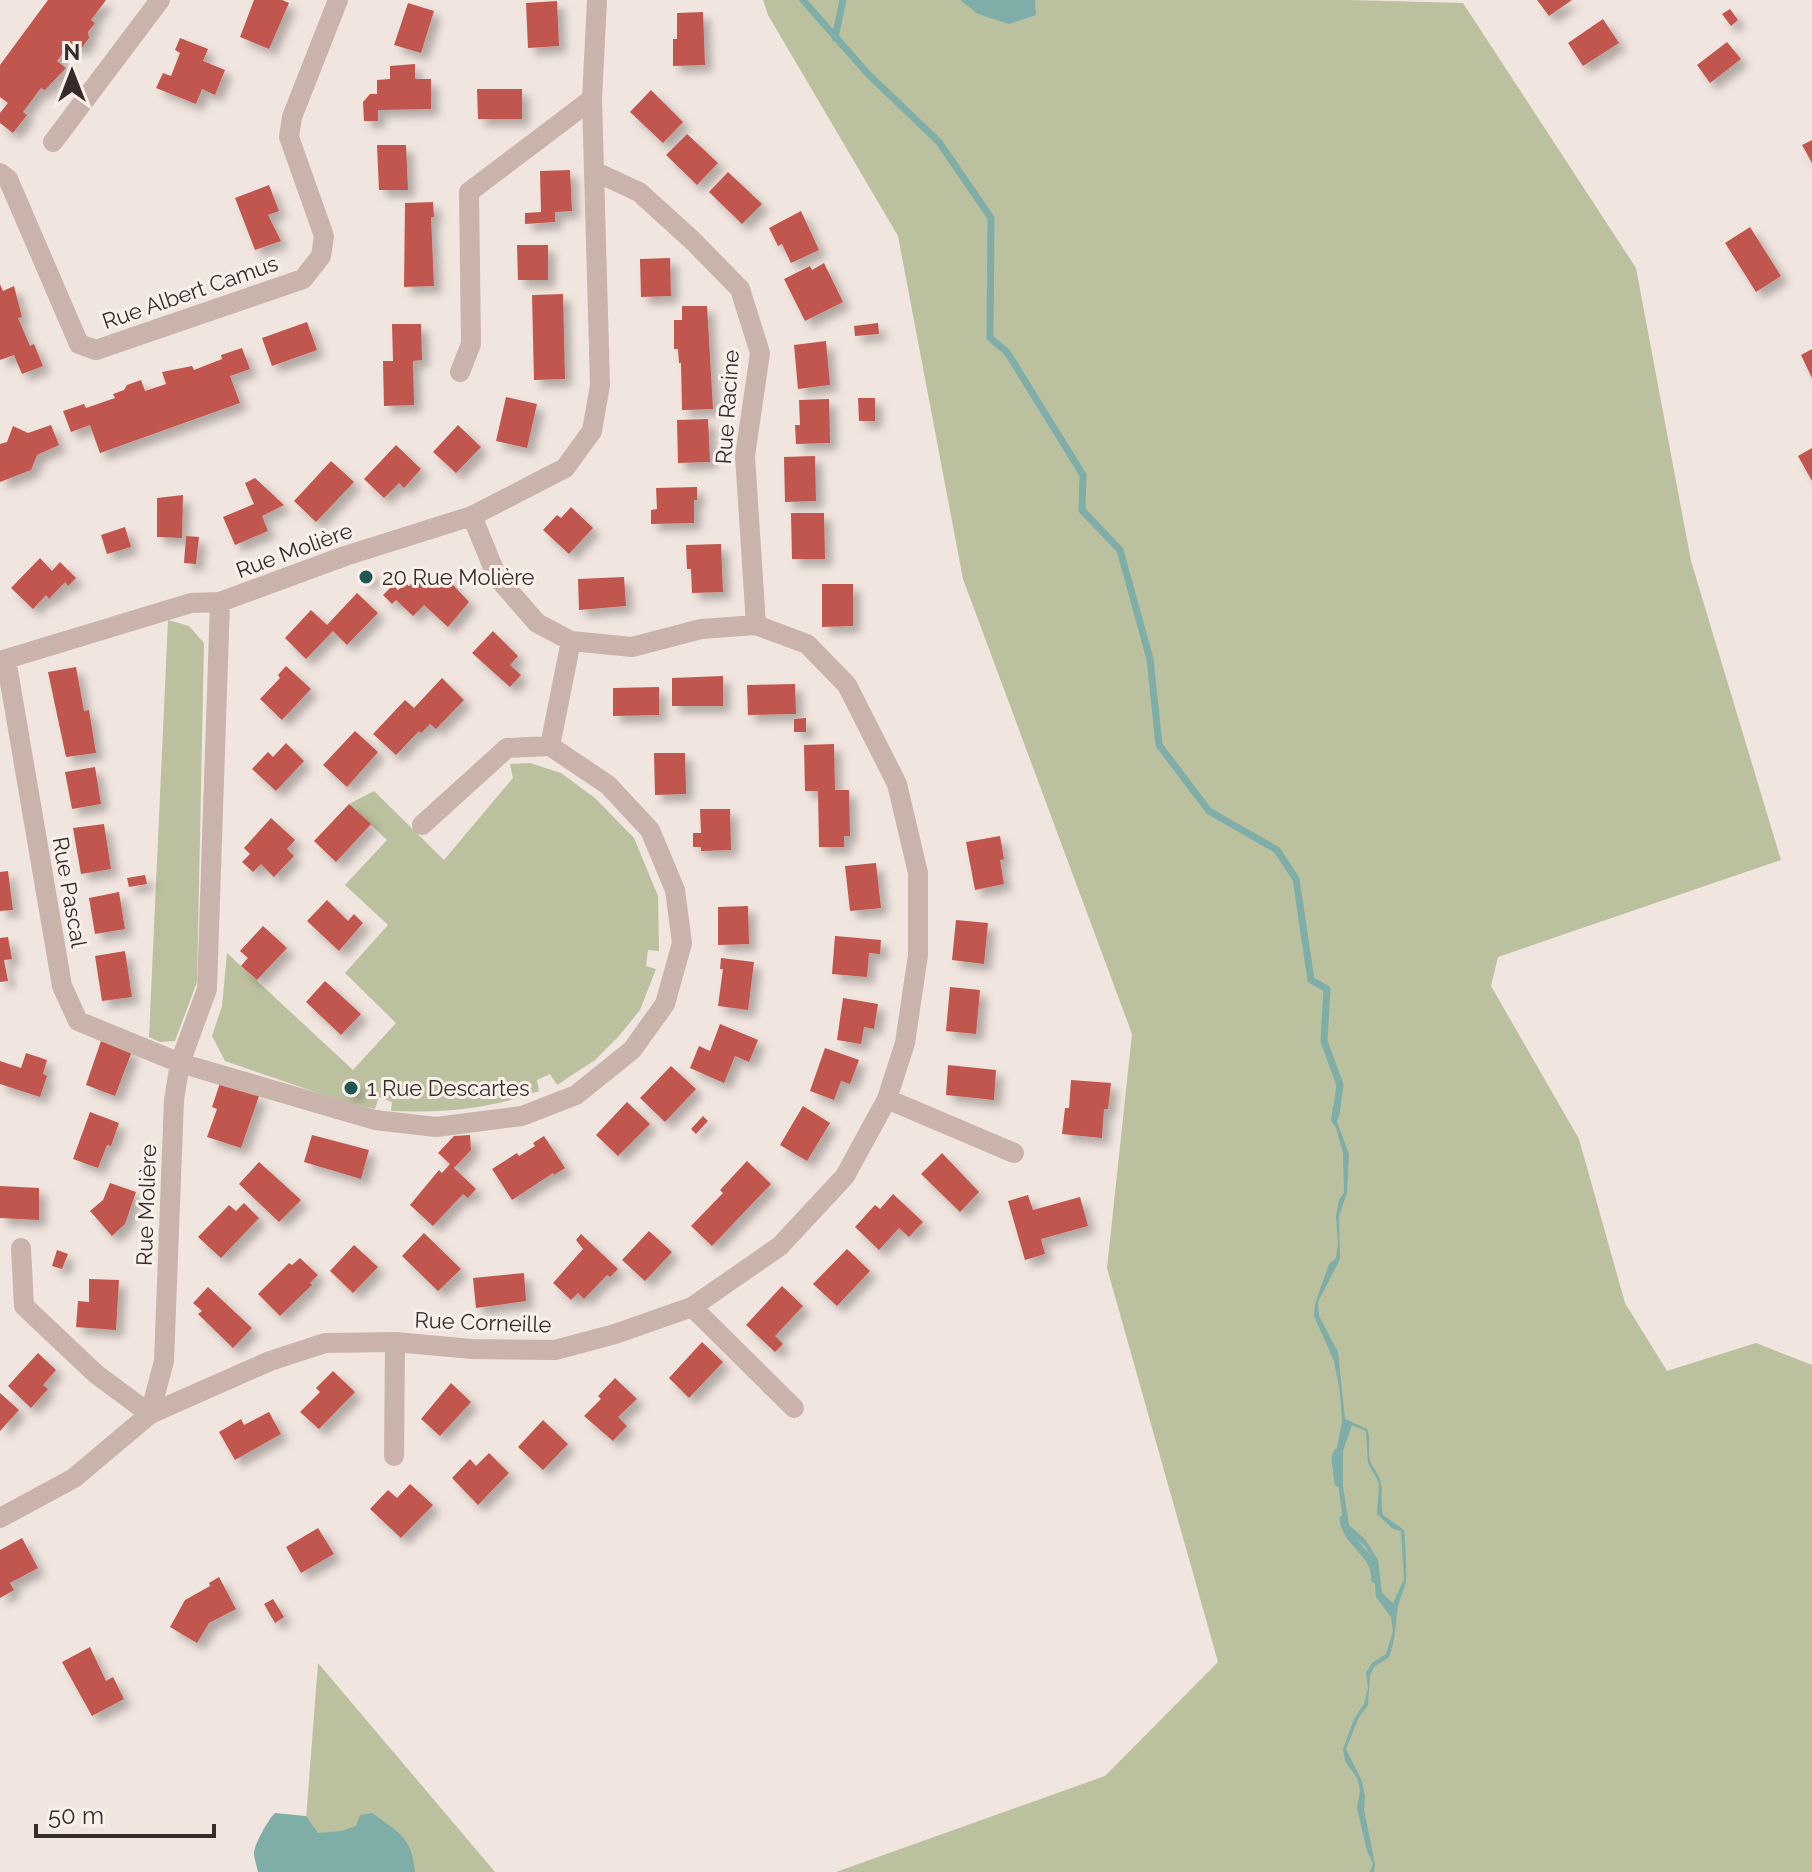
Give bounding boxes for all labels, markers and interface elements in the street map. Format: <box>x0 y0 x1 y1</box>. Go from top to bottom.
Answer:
north arrow <box>32 32 112 112</box>
text: N <box>64 39 80 65</box>
street label: Rue Albert Camus <box>99 250 281 334</box>
street label: Rue Racine <box>710 349 744 465</box>
street label: Rue Molière <box>232 517 356 583</box>
place label: 20 Rue Molière <box>382 564 535 590</box>
marker: 20 Rue Molière <box>357 568 375 586</box>
street label: Rue Pascal <box>47 835 93 949</box>
place label: 1 Rue Descartes <box>367 1075 530 1101</box>
marker: 1 Rue Descartes <box>342 1079 360 1097</box>
street label: Rue Molière <box>131 1144 161 1266</box>
street label: Rue Corneille <box>414 1307 552 1337</box>
scale bar <box>36 1788 214 1838</box>
text: 50 m <box>48 1801 104 1830</box>

